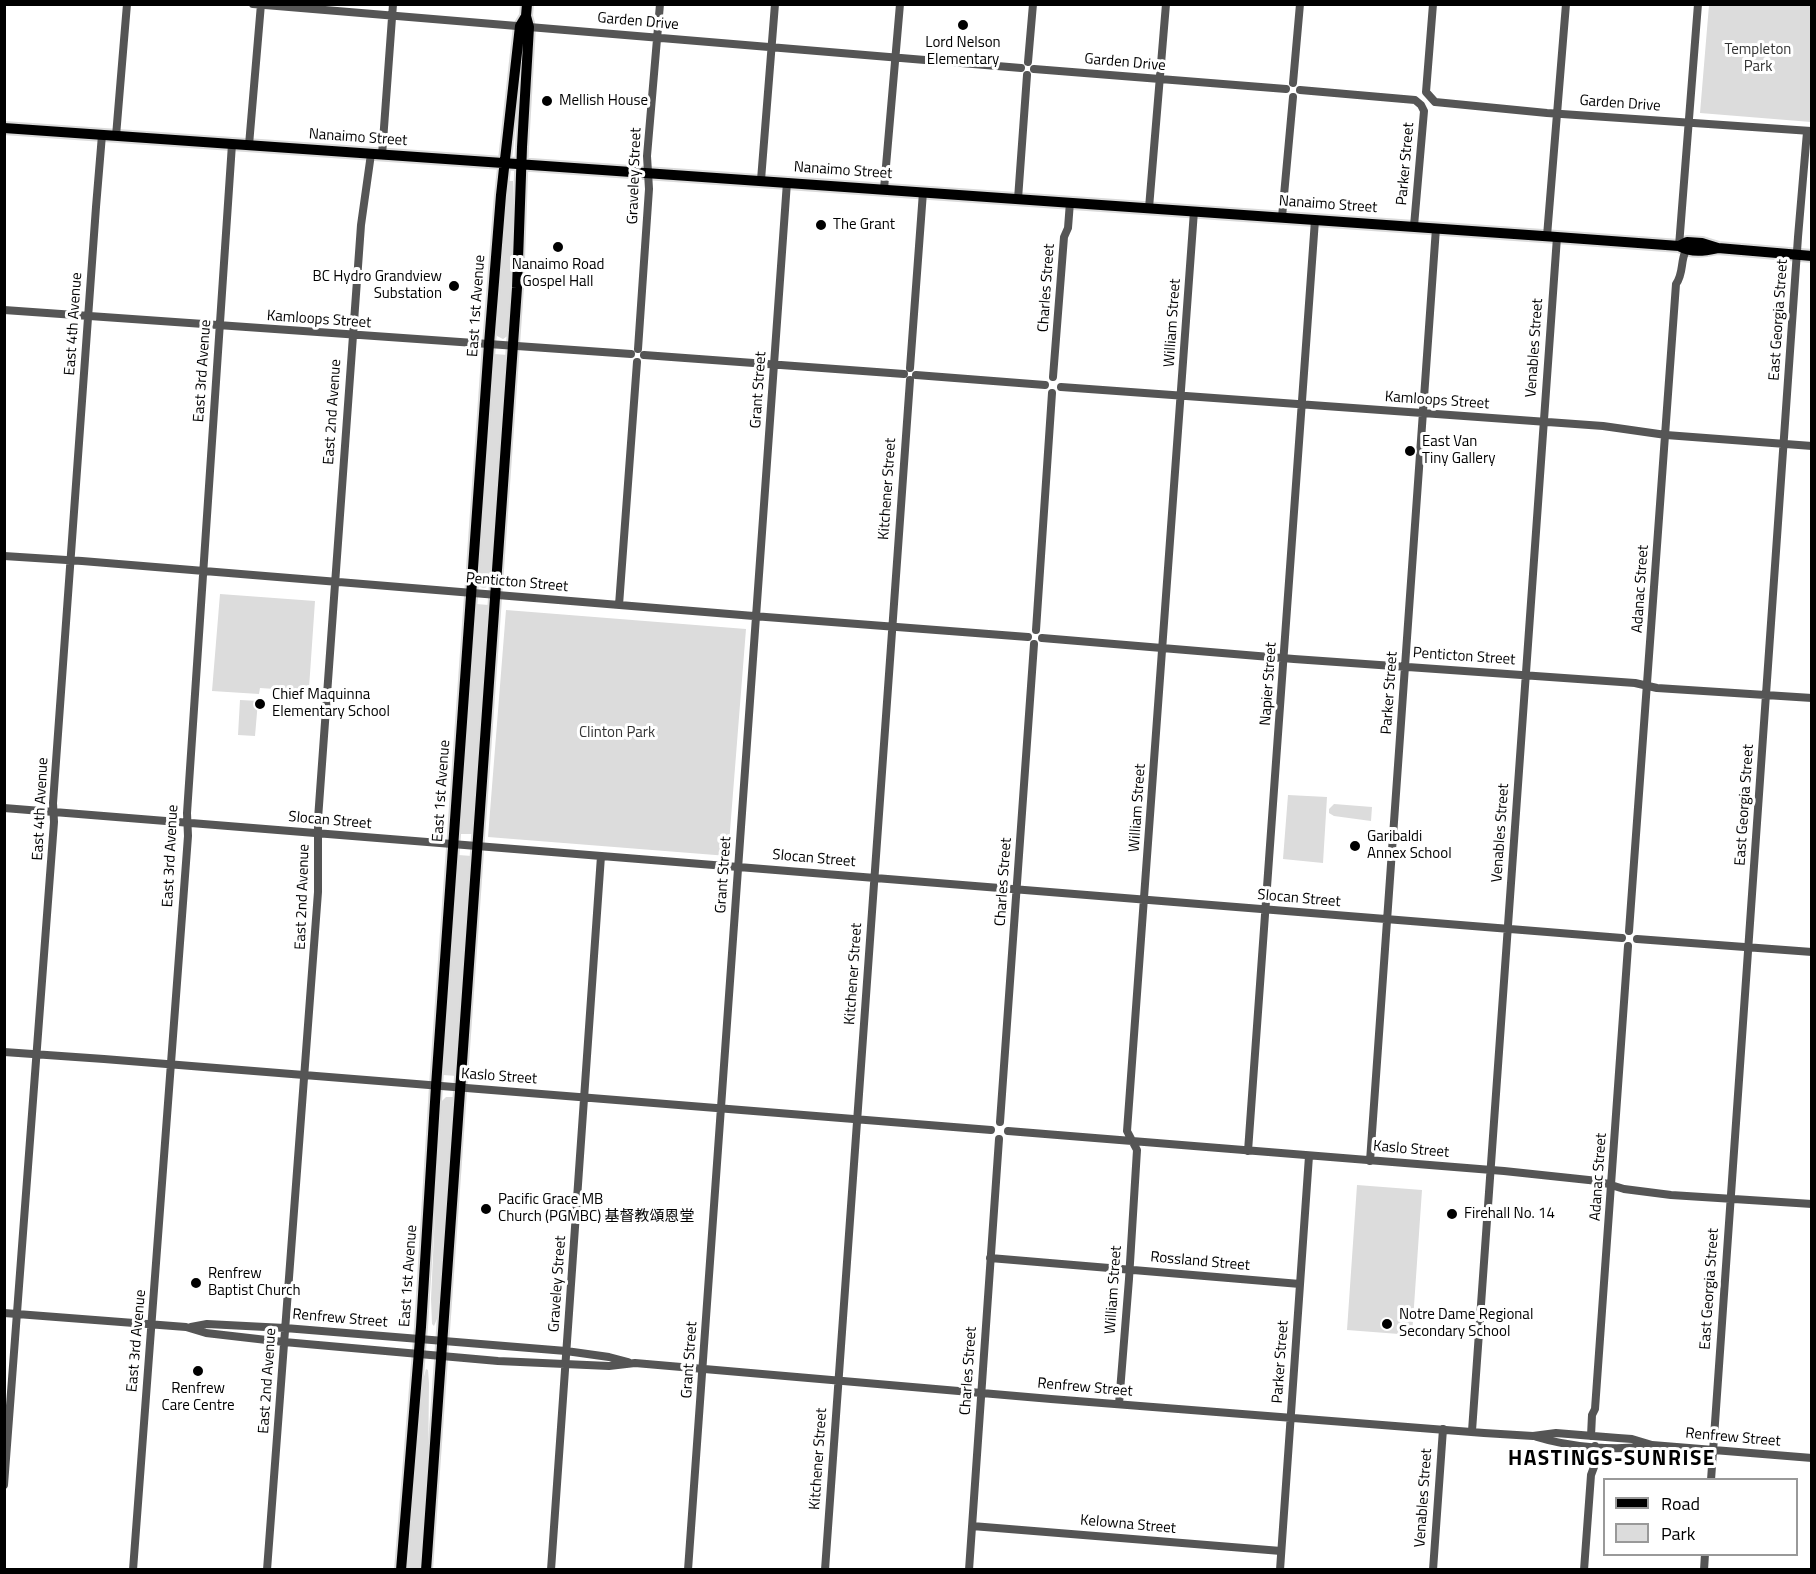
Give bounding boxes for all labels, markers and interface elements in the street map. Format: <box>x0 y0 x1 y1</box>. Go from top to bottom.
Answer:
street label: Garden Drive <box>597 9 679 35</box>
marker: Lord Nelson Elementary <box>956 18 970 32</box>
place label: Lord Nelson Elementary <box>925 34 1001 69</box>
park label: Templeton Park <box>1725 41 1791 76</box>
street label: Garden Drive <box>1084 50 1166 76</box>
place label: Mellish House <box>559 92 648 110</box>
street label: Garden Drive <box>1579 92 1661 116</box>
marker: Mellish House <box>540 94 554 108</box>
street label: Parker Street <box>1393 122 1419 206</box>
street label: Nanaimo Street <box>308 126 408 150</box>
street label: Graveley Street <box>624 127 646 225</box>
street label: Nanaimo Street <box>793 159 893 183</box>
street label: Nanaimo Street <box>1278 193 1378 217</box>
place label: The Grant <box>833 216 895 234</box>
marker: The Grant <box>814 218 828 232</box>
marker: Nanaimo Road Gospel Hall <box>551 240 565 254</box>
street label: Charles Street <box>1035 243 1059 333</box>
street label: East 1st Avenue <box>464 254 490 358</box>
place label: Nanaimo Road Gospel Hall <box>512 256 604 291</box>
street label: East Georgia Street <box>1766 259 1792 381</box>
place label: BC Hydro Grandview Substation <box>313 268 442 303</box>
street label: East 4th Avenue <box>61 272 87 376</box>
street label: William Street <box>1161 278 1185 368</box>
marker: BC Hydro Grandview Substation <box>447 279 461 293</box>
street label: Venables Street <box>1523 298 1547 398</box>
street label: Kamloops Street <box>266 307 372 333</box>
street label: East 3rd Avenue <box>190 319 216 423</box>
street label: Grant Street <box>747 351 771 429</box>
street label: East 2nd Avenue <box>320 359 346 465</box>
street label: Kamloops Street <box>1384 388 1490 414</box>
place label: East Van Tiny Gallery <box>1422 433 1495 468</box>
street label: Kitchener Street <box>875 437 901 541</box>
marker: East Van Tiny Gallery <box>1403 444 1417 458</box>
street label: Adanac Street <box>1629 544 1653 634</box>
street label: Penticton Street <box>465 570 569 596</box>
street label: Napier Street <box>1257 642 1281 726</box>
street label: Penticton Street <box>1412 644 1516 670</box>
street label: Parker Street <box>1378 651 1402 735</box>
place label: Chief Maquinna Elementary School <box>272 686 390 721</box>
marker: Chief Maquinna Elementary School <box>253 697 267 711</box>
park label: Clinton Park <box>579 724 655 742</box>
street label: East 1st Avenue <box>429 739 455 843</box>
street label: East Georgia Street <box>1732 744 1758 866</box>
street label: East 4th Avenue <box>29 757 53 861</box>
street label: William Street <box>1126 763 1150 853</box>
street label: Venables Street <box>1489 783 1513 883</box>
street label: East 3rd Avenue <box>159 804 183 908</box>
street label: Slocan Street <box>288 808 372 834</box>
place label: Garibaldi Annex School <box>1367 828 1452 863</box>
street label: Grant Street <box>712 836 736 914</box>
street label: Charles Street <box>992 837 1016 927</box>
marker: Garibaldi Annex School <box>1348 839 1362 853</box>
street label: East 2nd Avenue <box>292 844 314 950</box>
street label: Slocan Street <box>772 846 856 872</box>
street label: Slocan Street <box>1257 886 1341 912</box>
street label: Kitchener Street <box>841 922 867 1026</box>
street label: Kaslo Street <box>460 1065 538 1089</box>
street label: Adanac Street <box>1587 1132 1611 1222</box>
street label: Kaslo Street <box>1372 1138 1450 1162</box>
place label: Pacific Grace MB Church (PGMBC) 基督教頌恩堂 <box>498 1191 694 1226</box>
marker: Pacific Grace MB Church (PGMBC) 基督教頌恩堂 <box>479 1202 493 1216</box>
place label: Firehall No. 14 <box>1464 1205 1555 1223</box>
marker: Firehall No. 14 <box>1445 1207 1459 1221</box>
street label: East 1st Avenue <box>396 1224 422 1328</box>
street label: East Georgia Street <box>1697 1228 1723 1350</box>
street label: Graveley Street <box>546 1235 570 1333</box>
street label: William Street <box>1102 1245 1126 1335</box>
street label: Rossland Street <box>1149 1249 1251 1275</box>
place label: Renfrew Baptist Church <box>208 1265 301 1300</box>
marker: Renfrew Baptist Church <box>189 1276 203 1290</box>
street label: East 3rd Avenue <box>124 1289 150 1393</box>
street label: Renfrew Street <box>292 1306 388 1332</box>
place label: Notre Dame Regional Secondary School <box>1399 1306 1533 1341</box>
marker: Notre Dame Regional Secondary School <box>1380 1317 1394 1331</box>
street label: Parker Street <box>1269 1320 1293 1404</box>
street label: Grant Street <box>678 1321 702 1399</box>
street label: Charles Street <box>957 1326 981 1416</box>
street label: East 2nd Avenue <box>255 1328 281 1434</box>
marker: Renfrew Care Centre <box>191 1364 205 1378</box>
street label: Renfrew Street <box>1037 1375 1133 1401</box>
place label: Renfrew Care Centre <box>161 1380 235 1415</box>
street label: Kitchener Street <box>806 1407 832 1511</box>
street label: Renfrew Street <box>1685 1425 1781 1451</box>
district label: HASTINGS-SUNRISE <box>1508 1447 1716 1473</box>
street label: Venables Street <box>1412 1448 1436 1548</box>
legend <box>1603 1478 1798 1556</box>
text: Road <box>1661 1490 1700 1517</box>
street label: Kelowna Street <box>1079 1512 1177 1538</box>
text: Park <box>1661 1520 1695 1547</box>

